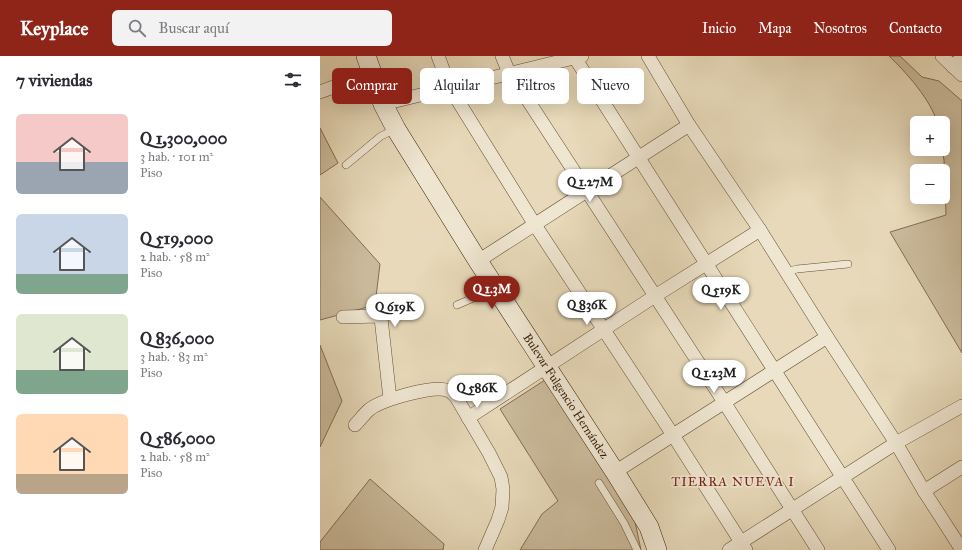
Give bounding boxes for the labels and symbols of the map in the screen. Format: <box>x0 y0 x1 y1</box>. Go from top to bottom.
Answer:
pin: Q 1.27M <box>553 169 627 203</box>
pin: Q 1.3M <box>459 276 525 310</box>
pin: Q 519K <box>688 277 754 311</box>
pin: Q 836K <box>554 292 620 326</box>
pin: Q 619K <box>362 294 428 328</box>
street label: Bulevar Fulgencio Hernández <box>519 331 612 462</box>
pin: Q 1.23M <box>677 360 751 394</box>
pin: Q 586K <box>444 375 510 409</box>
district label: TIERRA NUEVA I <box>671 474 795 490</box>

